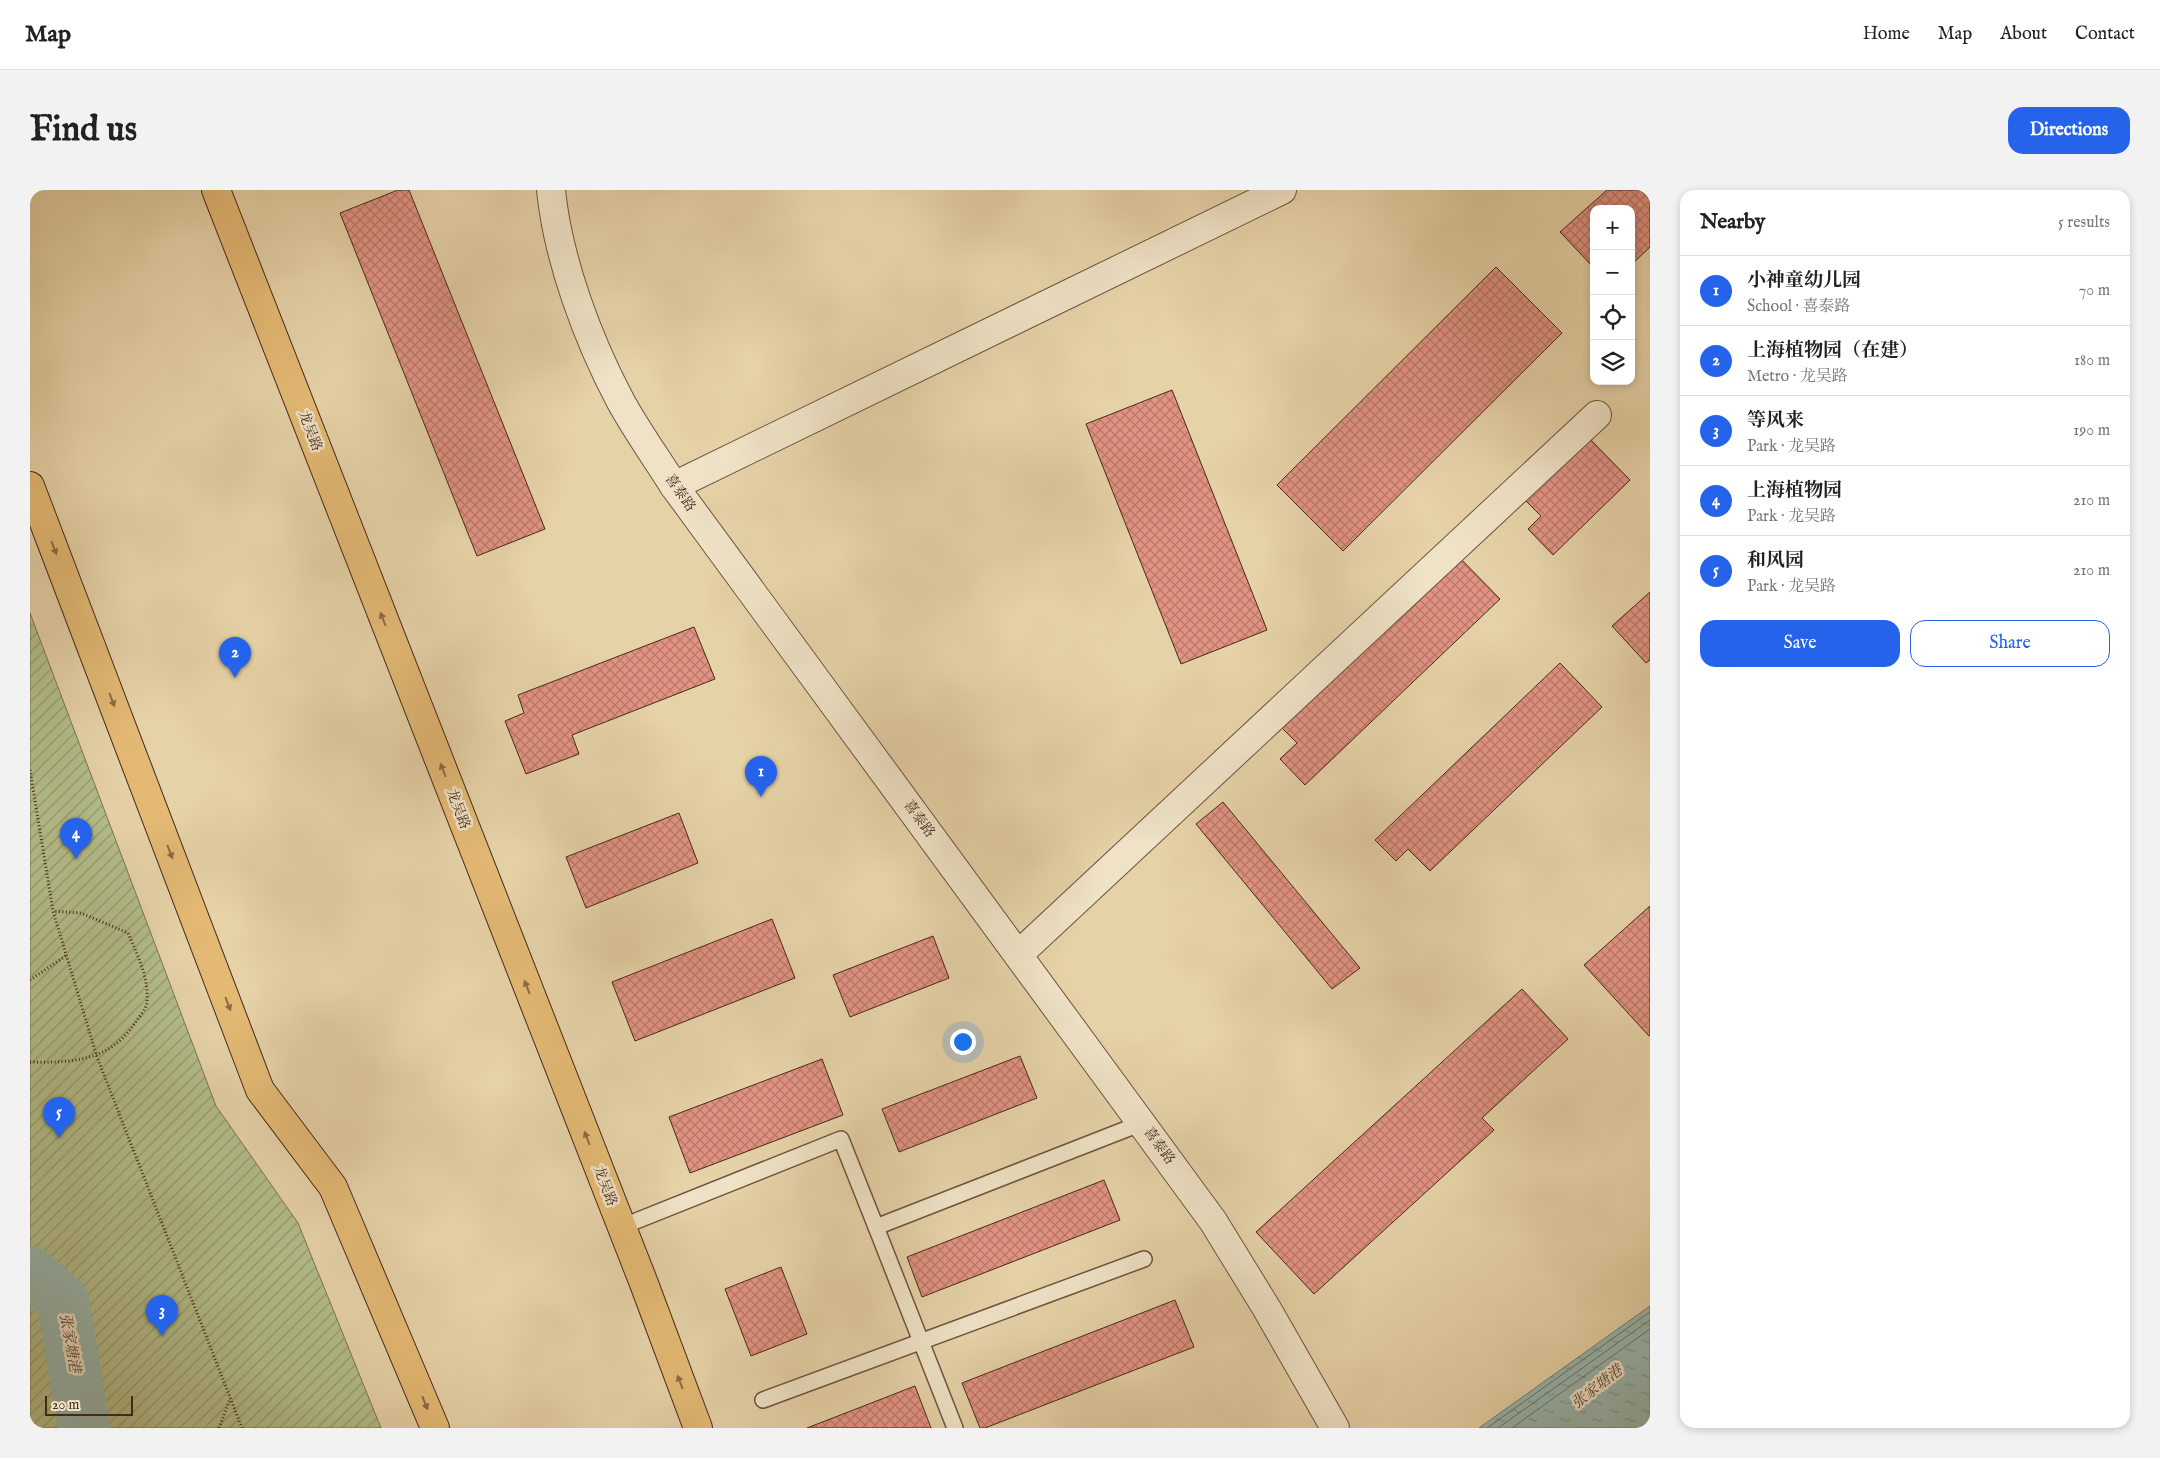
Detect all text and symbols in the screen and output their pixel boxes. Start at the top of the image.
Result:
text: Map [25,19,71,50]
text: Home [1863,23,1910,46]
text: Map [1938,23,1972,46]
text: About [2000,23,2047,46]
text: Contact [2075,23,2135,46]
button: Directions [2008,107,2130,154]
text: Find us [30,108,137,153]
map controls [1590,205,1635,385]
button: + [1590,205,1635,250]
text: Nearby [1700,209,1765,236]
text: 5 results [2058,213,2110,233]
button: − [1590,250,1635,295]
text: 小神童幼儿园 [1747,269,1861,293]
text: 1 [1713,281,1719,301]
text: 70 m [2079,281,2110,301]
button: locate [1590,295,1635,340]
text: School · 喜泰路 [1747,297,1851,317]
text: 上海植物园（在建） [1747,339,1918,363]
button: layers [1590,340,1635,385]
text: 2 [1712,351,1720,371]
text: 180 m [2074,351,2110,371]
text: Metro · 龙吴路 [1747,367,1848,387]
street label: 龙吴路 [294,408,326,454]
text: 等风来 [1747,409,1804,433]
text: 3 [1713,421,1719,441]
text: 190 m [2073,421,2110,441]
text: Park · 龙吴路 [1747,437,1836,457]
street label: 喜泰路 [661,471,699,515]
text: 上海植物园 [1747,479,1842,503]
text: 4 [1712,491,1720,511]
text: 210 m [2073,491,2110,511]
text: Park · 龙吴路 [1747,507,1836,527]
one-way arrow [50,541,58,556]
text: 和风园 [1747,549,1804,573]
text: 5 [1713,561,1719,581]
text: 210 m [2073,561,2110,581]
text: Park · 龙吴路 [1747,577,1836,597]
one-way arrow [379,612,387,626]
button: Save [1700,620,1900,667]
button: Share [1910,620,2110,667]
pin: 2 [219,637,251,678]
one-way arrow [108,693,116,708]
pin: 1 [745,756,777,797]
one-way arrow [438,763,446,777]
street label: 龙吴路 [442,786,474,832]
street label: 喜泰路 [899,797,939,841]
pin: 4 [60,818,92,859]
one-way arrow [166,845,174,859]
one-way arrow [523,980,531,994]
one-way arrow [224,996,232,1011]
your location [950,1029,976,1055]
pin: 5 [43,1097,75,1138]
street label: 喜泰路 [1139,1124,1179,1168]
one-way arrow [582,1131,590,1145]
street label: 龙吴路 [589,1163,621,1209]
pin: 3 [146,1295,178,1336]
water label: 张家塘港 [55,1312,85,1376]
water label: 张家塘港 [1568,1360,1628,1413]
one-way arrow [676,1375,683,1390]
scale bar [45,1393,132,1416]
text: 20 m [52,1396,79,1414]
one-way arrow [421,1396,429,1411]

